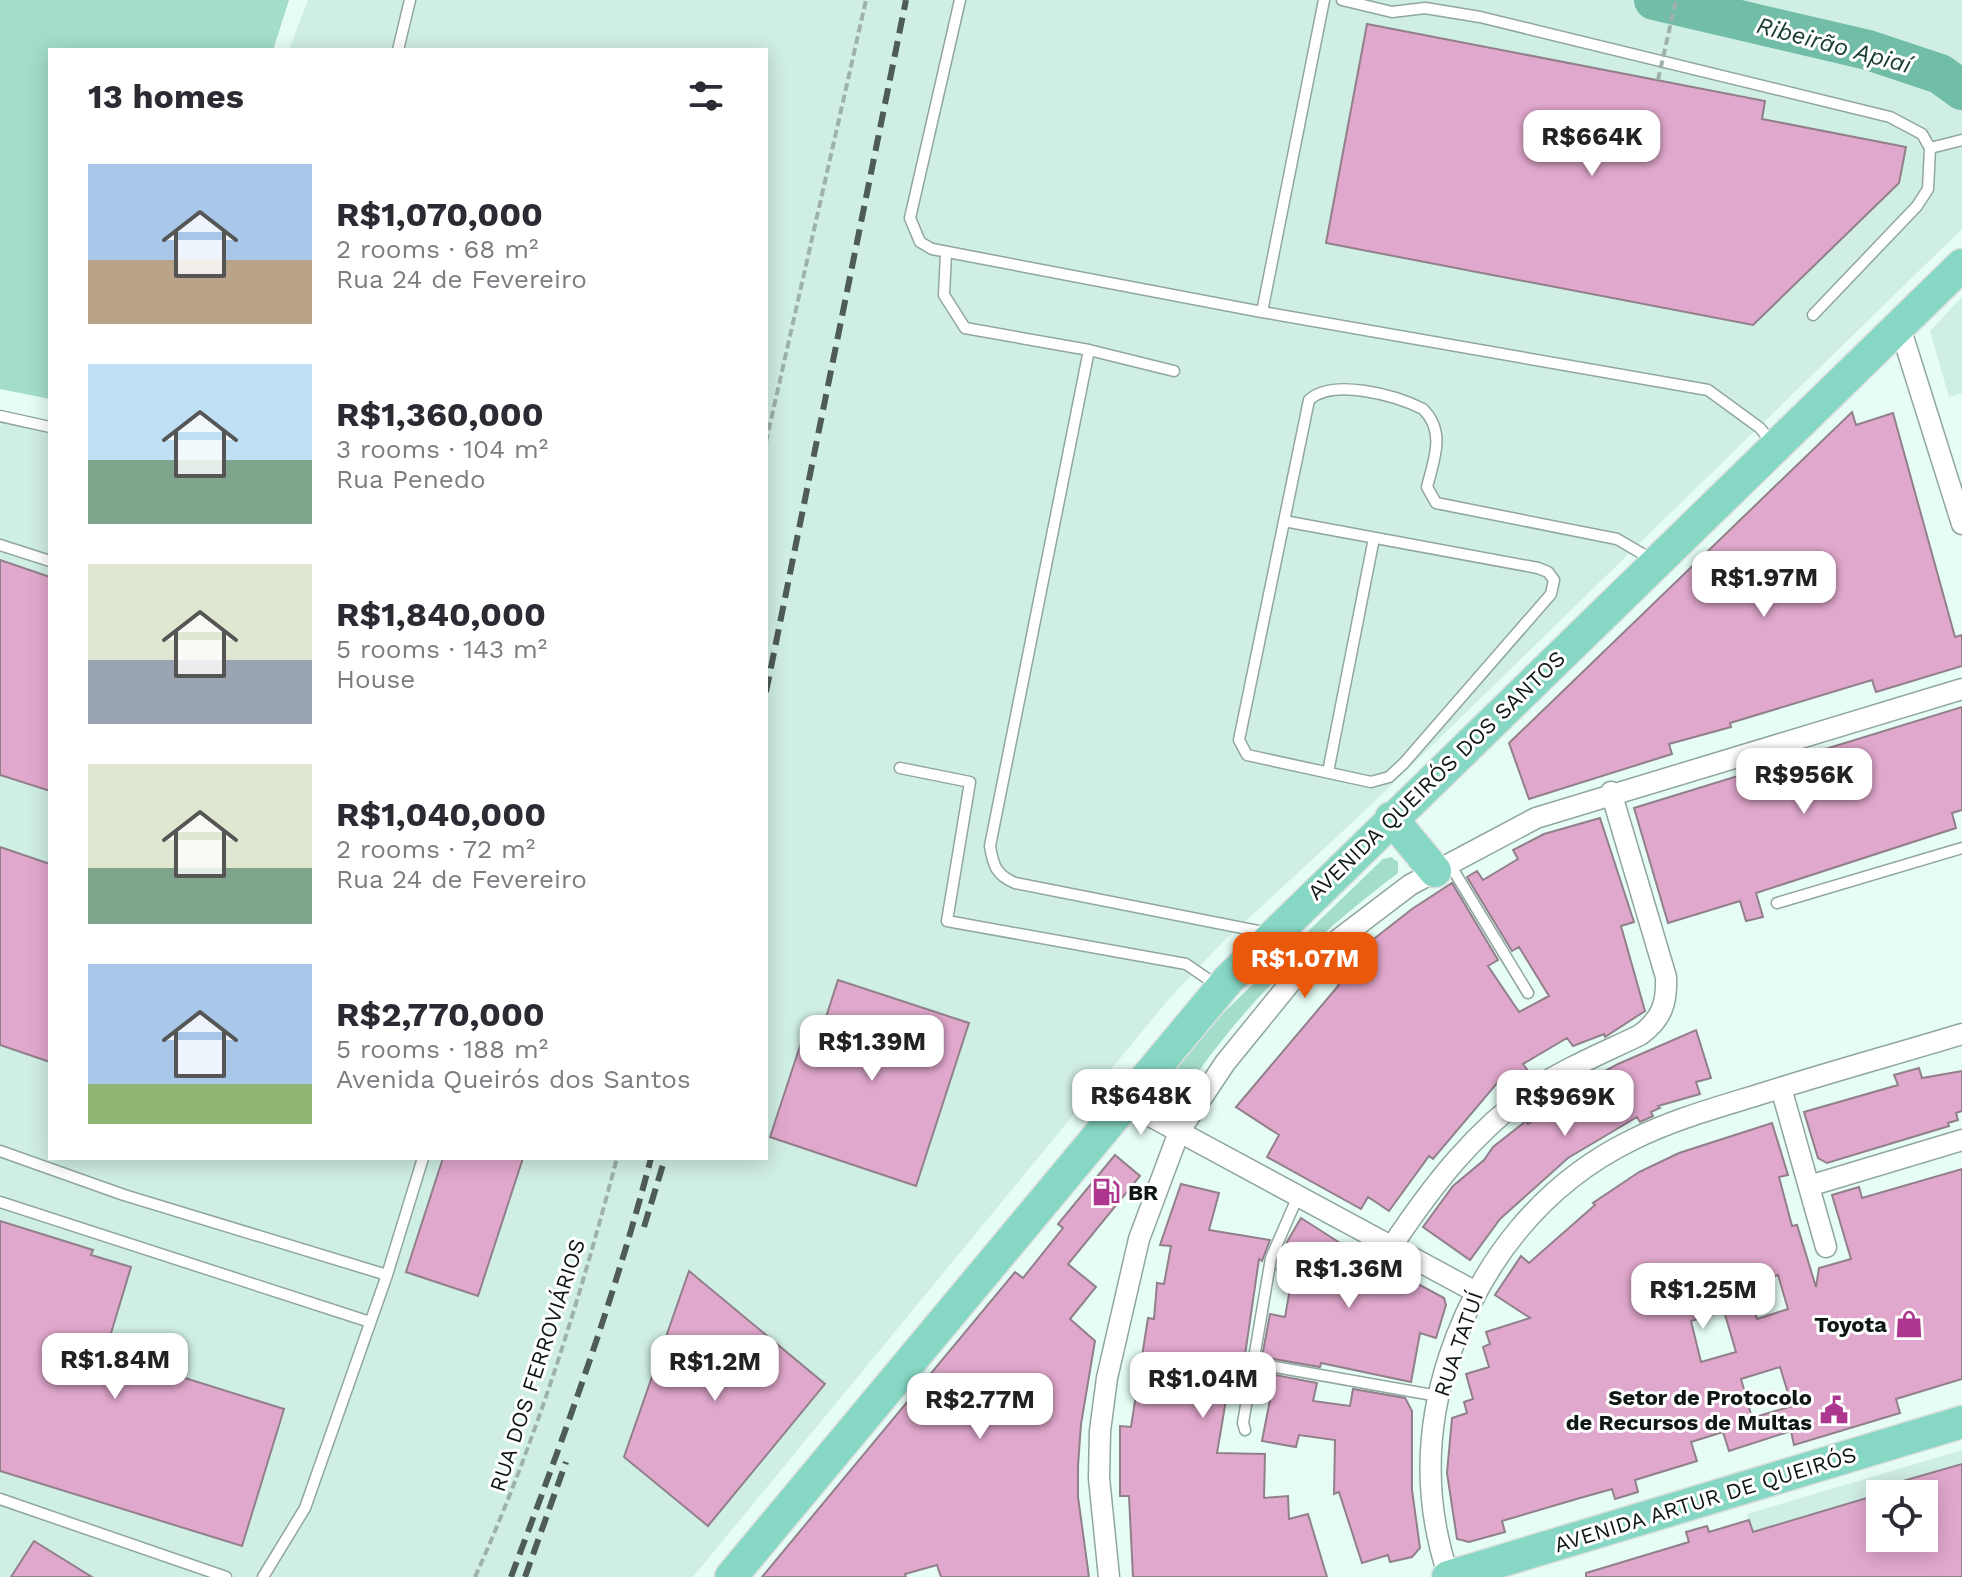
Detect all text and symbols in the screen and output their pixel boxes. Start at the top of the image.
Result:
water label: Ribeirão Apiaí [1754,11,1917,80]
icon: filters [684,74,728,118]
text: 13 homes [88,76,244,116]
pin: R$664K [1527,110,1657,178]
text: R$664K [1541,121,1643,151]
text: R$1,070,000 [336,194,543,234]
icon: home [152,196,248,292]
text: 2 rooms · 68 m² [336,234,538,264]
text: Rua 24 de Fevereiro [336,264,587,294]
text: R$1,360,000 [336,394,544,434]
icon: home [152,396,248,492]
text: 3 rooms · 104 m² [336,434,548,464]
text: Rua Penedo [336,464,486,494]
pin: R$1.97M [1690,551,1838,619]
text: R$1.97M [1710,562,1818,592]
text: R$1,840,000 [336,594,546,634]
icon: home [152,596,248,692]
text: 5 rooms · 143 m² [336,634,547,664]
street label: AVENIDA QUEIRÓS DOS SANTOS [1303,646,1570,905]
text: House [336,664,415,694]
pin: R$956K [1739,748,1869,816]
text: R$956K [1754,759,1854,789]
text: R$1,040,000 [336,794,546,834]
icon: home [152,796,248,892]
text: 2 rooms · 72 m² [336,834,535,864]
text: Rua 24 de Fevereiro [336,864,587,894]
pin: R$1.07M [1231,932,1379,1000]
text: R$1.07M [1251,943,1359,973]
text: R$2,770,000 [336,994,545,1034]
icon: home [152,996,248,1092]
pin: R$1.39M [798,1015,946,1083]
text: R$1.39M [818,1026,926,1056]
text: 5 rooms · 188 m² [336,1034,548,1064]
text: Avenida Queirós dos Santos [336,1064,691,1094]
pin: R$648K [1076,1069,1206,1137]
pin: R$969K [1500,1070,1630,1138]
text: R$648K [1090,1080,1192,1110]
text: R$969K [1515,1081,1615,1111]
fuel station icon: BR [1091,1177,1121,1207]
place label: BR [1128,1180,1158,1205]
street label: RUA DOS FERROVIÁRIOS [485,1236,590,1495]
pin: R$1.36M [1275,1242,1423,1310]
text: R$1.36M [1295,1253,1403,1283]
pin: R$1.25M [1629,1263,1777,1331]
text: R$1.25M [1649,1274,1757,1304]
street label: RUA TATUÍ [1429,1288,1488,1400]
shop icon: Toyota [1894,1309,1924,1339]
place label: Toyota [1814,1312,1887,1337]
pin: R$1.84M [41,1333,189,1401]
pin: R$1.2M [650,1335,780,1403]
text: R$1.84M [60,1344,170,1374]
text: R$1.2M [669,1346,761,1376]
pin: R$1.04M [1129,1352,1277,1420]
text: R$1.04M [1148,1363,1258,1393]
pin: R$2.77M [906,1373,1054,1441]
text: R$2.77M [925,1384,1035,1414]
place label: Setor de Protocolo de Recursos de Multas [1566,1385,1812,1435]
public building icon: Setor de Protocolo de Recursos de Multas [1819,1395,1849,1425]
street label: AVENIDA ARTUR DE QUEIRÓS [1551,1442,1859,1557]
map controls [1866,1480,1938,1552]
button: locate [1866,1480,1938,1552]

